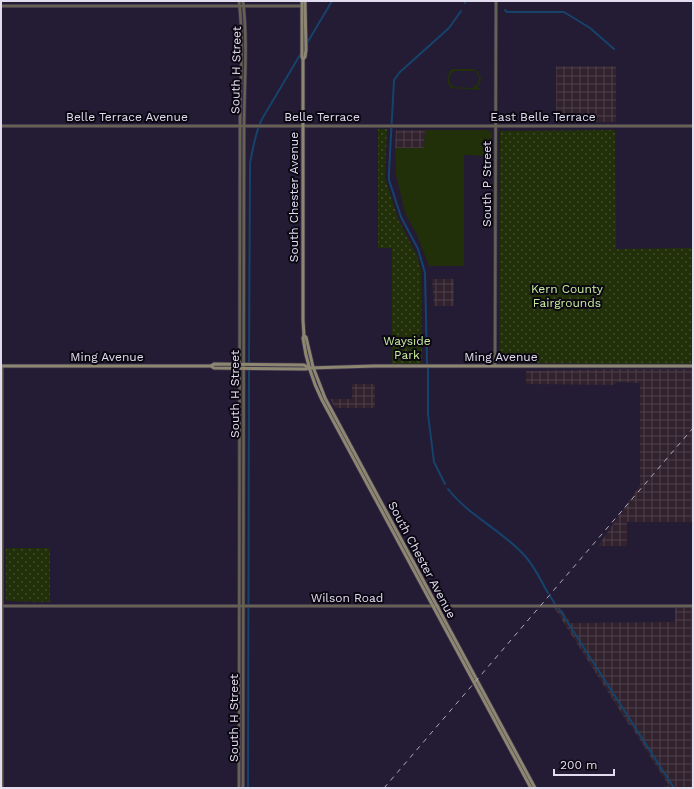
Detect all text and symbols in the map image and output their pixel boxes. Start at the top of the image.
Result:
street label: South H Street [228,26,244,114]
street label: Belle Terrace Avenue [66,110,188,124]
street label: Belle Terrace [284,110,360,124]
street label: East Belle Terrace [490,110,596,124]
street label: South Chester Avenue [287,132,301,262]
street label: South P Street [480,141,494,227]
park label: Kern County Fairgrounds [531,282,604,310]
park label: Wayside Park [383,334,431,362]
street label: Ming Avenue [70,350,144,364]
street label: South H Street [228,350,242,438]
street label: Ming Avenue [464,350,538,364]
street label: South Chester Avenue [385,499,459,621]
street label: Wilson Road [311,591,383,605]
street label: South H Street [227,674,241,762]
scale bar [554,751,614,777]
text: 200 m [560,758,597,772]

